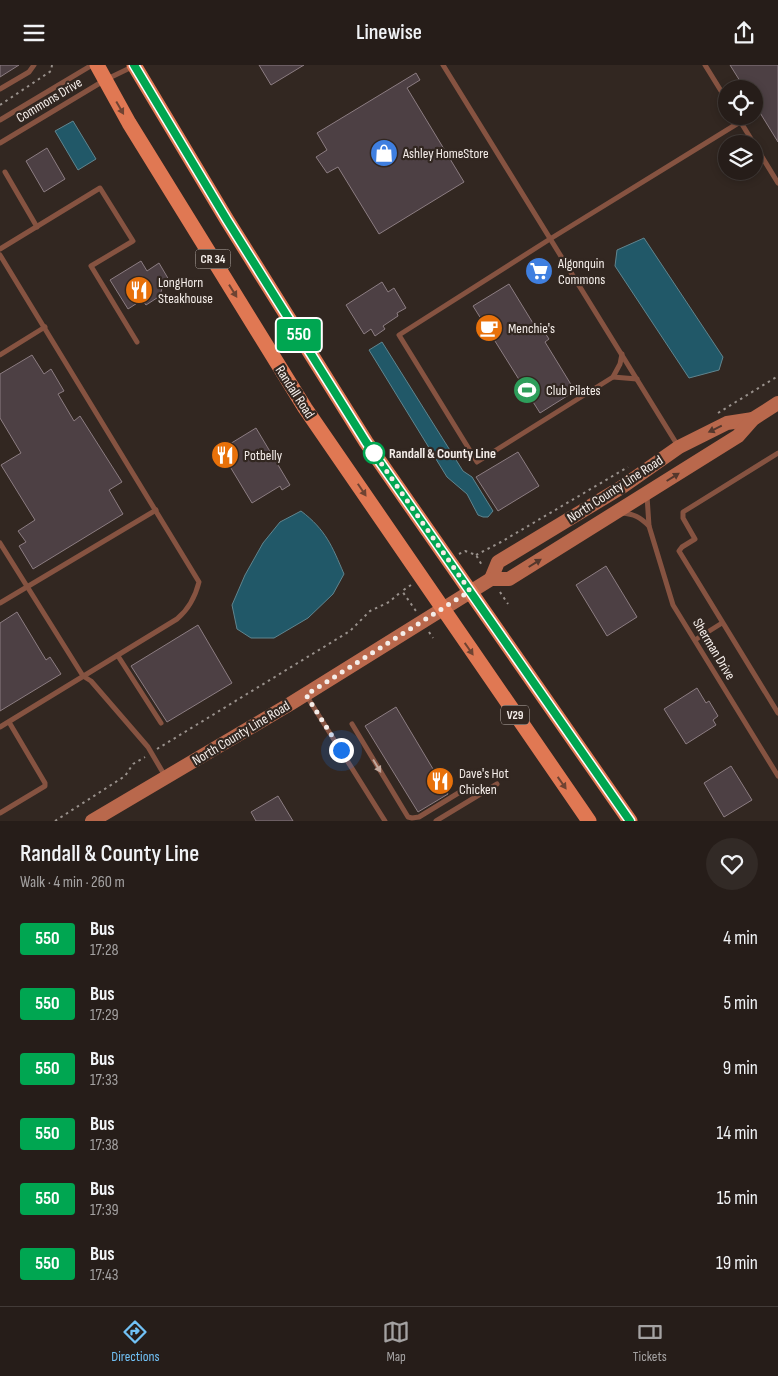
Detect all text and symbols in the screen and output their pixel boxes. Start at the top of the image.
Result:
icon: menu [20,19,48,47]
text: Linewise [356,19,422,46]
icon: share [730,19,758,47]
street label: Commons Drive [13,74,85,126]
map controls [718,80,763,180]
button: locate [718,80,763,125]
one-way arrow [116,101,125,114]
button: layers [718,135,763,180]
shop icon: Ashley HomeStore [369,138,399,168]
place label: Ashley HomeStore [402,145,489,162]
road number: CR 34 [196,249,230,268]
place label: Algonquin Commons [557,255,605,288]
supermarket icon: Algonquin Commons [524,256,554,286]
place label: LongHorn Steakhouse [158,274,213,307]
restaurant icon: LongHorn Steakhouse [124,275,154,305]
one-way arrow [228,284,237,298]
cafe icon: Menchie's [474,313,504,343]
line badge: 550 [270,319,328,351]
place label: Menchie's [508,320,555,337]
text: 550 [287,324,311,345]
street label: Randall Road [272,362,318,422]
sports icon: Club Pilates [512,375,542,405]
place label: Club Pilates [546,382,601,399]
one-way arrow [708,426,722,434]
restaurant icon: Potbelly [210,440,240,470]
marker: Randall & County Line [363,442,385,464]
place label: Randall & County Line [389,445,496,462]
place label: Potbelly [244,447,283,464]
street label: North County Line Road [564,452,666,526]
one-way arrow [666,472,679,482]
one-way arrow [357,483,367,496]
one-way arrow [528,559,541,568]
street label: Sherman Drive [689,615,739,683]
one-way arrow [464,642,474,656]
street label: North County Line Road [189,697,293,769]
road number: V29 [501,705,529,725]
your location [329,738,354,763]
one-way arrow [372,760,381,773]
place label: Dave's Hot Chicken [459,765,509,798]
restaurant icon: Dave's Hot Chicken [425,766,455,796]
one-way arrow [557,776,567,789]
button: heart [706,838,758,890]
text: Randall & County Line [20,839,199,868]
text: Walk · 4 min · 260 m [20,873,125,892]
text: Bus [90,918,115,941]
text: 4 min [723,927,758,950]
text: 550 [35,928,60,949]
text: 17:28 [90,941,118,960]
text: Bus [90,983,115,1006]
text: 5 min [723,992,758,1015]
text: 550 [35,993,60,1014]
text: 17:29 [90,1006,119,1025]
text: Bus [90,1048,115,1071]
text: 9 min [723,1057,758,1080]
text: 550 [35,1058,60,1079]
text: 17:33 [90,1071,118,1090]
text: Bus [90,1113,115,1136]
text: 14 min [717,1122,758,1145]
text: 550 [35,1123,60,1144]
text: 17:38 [90,1136,119,1155]
text: Bus [90,1178,115,1201]
text: 15 min [717,1187,758,1210]
text: 550 [35,1188,60,1209]
text: 17:39 [90,1201,119,1220]
text: Bus [90,1243,115,1266]
text: 19 min [716,1252,758,1275]
text: 550 [35,1253,60,1274]
text: 17:43 [90,1266,118,1285]
tab: Directions [111,1318,159,1365]
tab: Map [382,1318,410,1365]
tab: Tickets [633,1318,667,1365]

